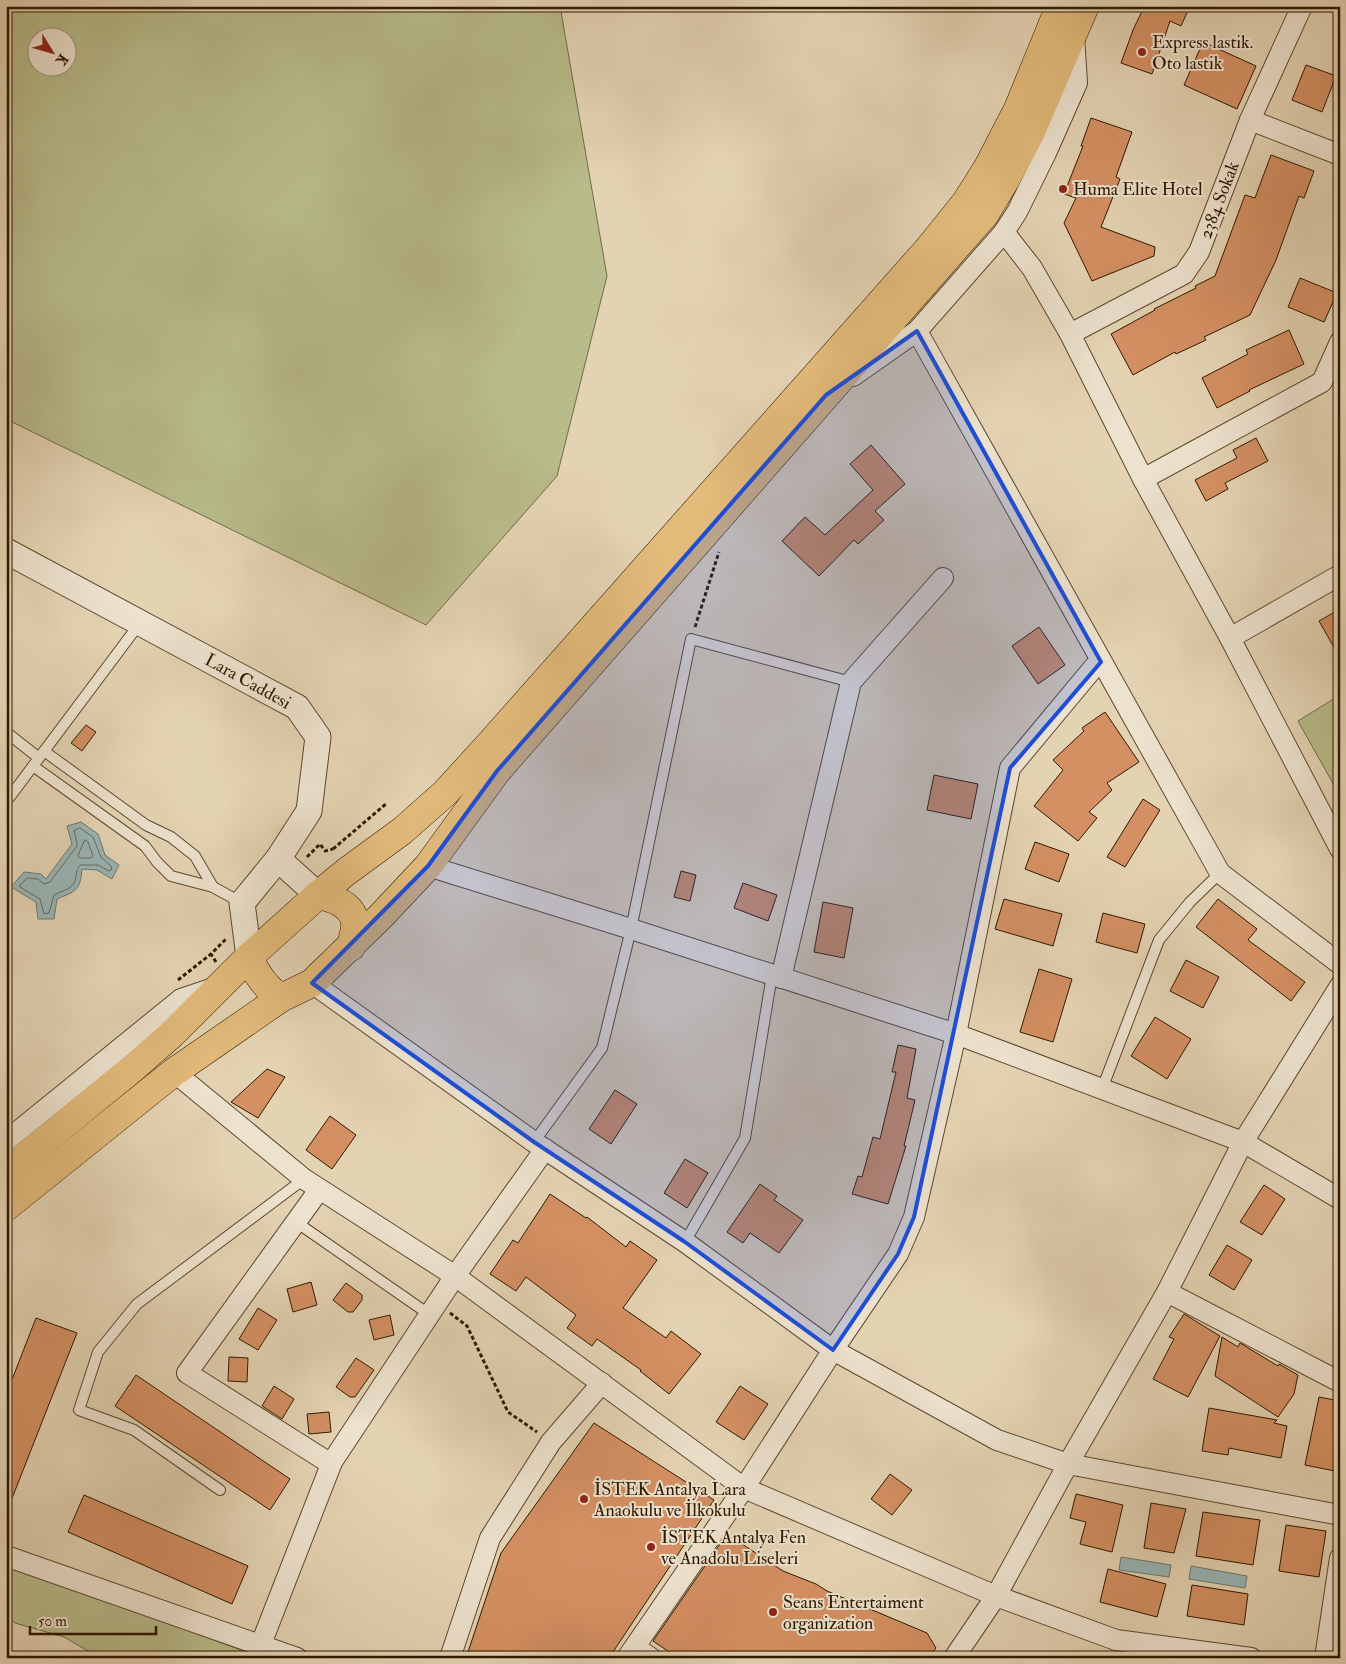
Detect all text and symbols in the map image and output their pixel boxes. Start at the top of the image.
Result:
north arrow [28,28,78,78]
place label: Express lastik. Oto lastik [1152,31,1253,75]
marker: Express lastik. Oto lastik [1136,46,1148,58]
text: K [52,50,72,70]
street label: 2384 Sokak [1194,158,1245,242]
place label: Huma Elite Hotel [1073,178,1203,201]
marker: Huma Elite Hotel [1057,183,1069,195]
street label: Lara Caddesi [201,648,295,715]
place label: İSTEK Antalya Lara Anaokulu ve İlkokulu [593,1478,747,1522]
marker: İSTEK Antalya Lara Anaokulu ve İlkokulu [578,1493,590,1505]
place label: İSTEK Antalya Fen ve Anadolu Liseleri [660,1526,806,1570]
marker: İSTEK Antalya Fen ve Anadolu Liseleri [645,1541,657,1553]
place label: Seans Entertaiment organization [783,1591,924,1635]
scale bar [30,1604,156,1636]
marker: Seans Entertaiment organization [767,1606,779,1618]
text: 50 m [38,1612,67,1631]

